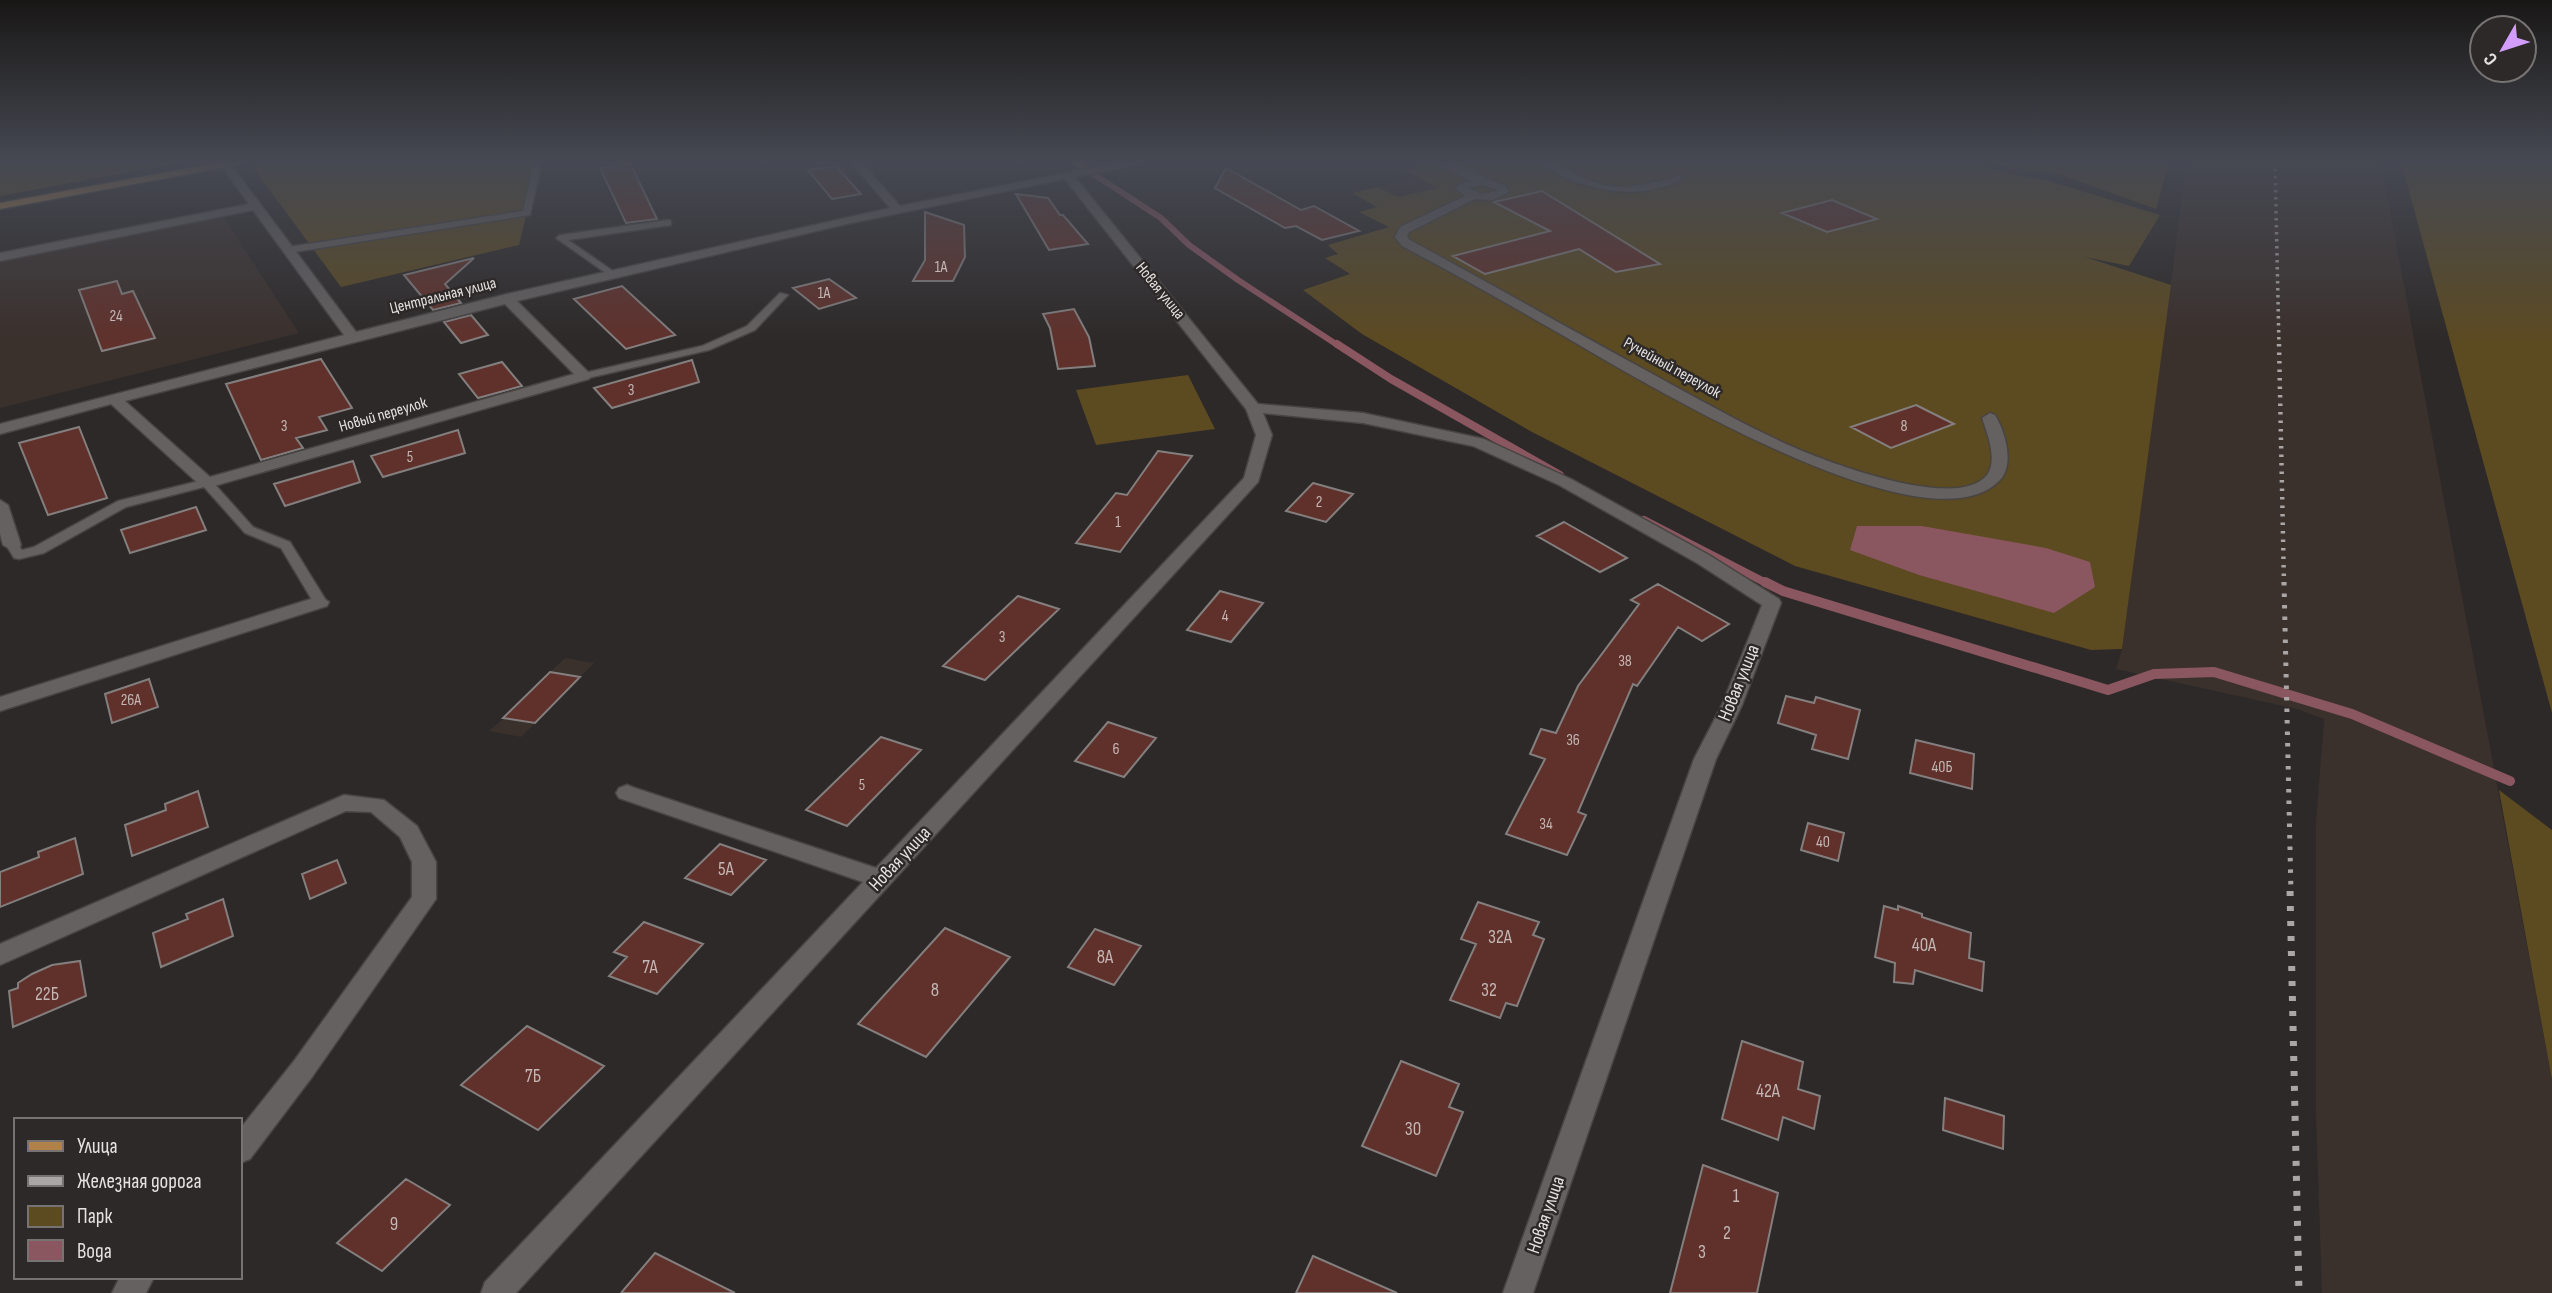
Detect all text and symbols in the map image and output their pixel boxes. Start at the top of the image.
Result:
north arrow [2468,14,2538,84]
text: С [2479,48,2503,70]
house number: 1А [935,258,947,277]
street label: Новая улица [1131,259,1189,323]
street label: Центральная улица [388,274,498,318]
house number: 1А [818,284,830,303]
house number: 24 [109,307,123,326]
street label: Ручейный переулок [1620,333,1725,403]
house number: 3 [628,381,634,400]
street label: Новый переулок [337,393,430,437]
house number: 3 [281,417,287,436]
house number: 8 [1900,417,1908,436]
house number: 5 [407,448,413,467]
house number: 2 [1316,493,1322,512]
house number: 1 [1115,513,1121,532]
house number: 4 [1222,607,1229,626]
house number: 3 [999,628,1005,647]
street label: Новая улица [1713,641,1765,725]
house number: 38 [1618,652,1632,671]
house number: 26A [121,691,141,710]
house number: 36 [1566,731,1580,750]
house number: 6 [1112,740,1120,759]
house number: 40Б [1932,758,1952,777]
house number: 5 [859,776,865,795]
house number: 34 [1539,815,1553,834]
street label: Новая улица [864,822,936,896]
house number: 40 [1816,833,1830,852]
house number: 5А [718,858,735,881]
house number: 32А [1488,926,1513,949]
house number: 40А [1912,934,1937,957]
house number: 8А [1097,946,1114,969]
house number: 7А [642,956,659,979]
house number: 8 [931,979,939,1002]
house number: 32 [1481,979,1497,1002]
house number: 22Б [35,983,59,1006]
house number: 7Б [525,1065,541,1088]
house number: 42А [1756,1080,1781,1103]
legend [14,1118,242,1279]
house number: 30 [1405,1118,1421,1141]
text: Улица [77,1134,118,1159]
text: Железная дорога [77,1169,202,1194]
street label: Новая улица [1522,1173,1570,1257]
house number: 1 [1733,1185,1740,1208]
text: Парк [77,1204,112,1229]
house number: 9 [390,1213,398,1236]
house number: 2 [1723,1222,1731,1245]
text: Вода [77,1239,112,1264]
house number: 3 [1698,1241,1706,1264]

